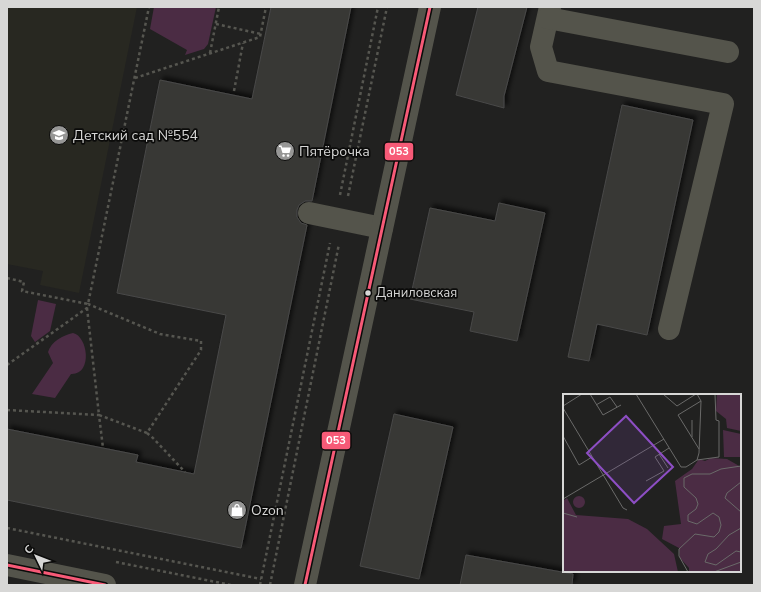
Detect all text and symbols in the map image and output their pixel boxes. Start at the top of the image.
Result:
school or university icon: Детский сад №554 [48,124,70,146]
place label: Детский сад №554 [73,126,198,145]
supermarket icon: Пятёрочка [274,140,296,162]
place label: Пятёрочка [299,142,370,161]
line badge: 053 [384,142,414,161]
text: 053 [389,144,409,159]
place label: Даниловская [376,284,457,302]
marker: Даниловская [363,288,373,298]
inset map [563,394,741,572]
line badge: 053 [321,431,351,450]
text: 053 [326,433,346,448]
shop icon: Ozon [226,499,248,521]
place label: Ozon [251,501,284,520]
north arrow [16,536,56,576]
text: С [21,541,37,557]

